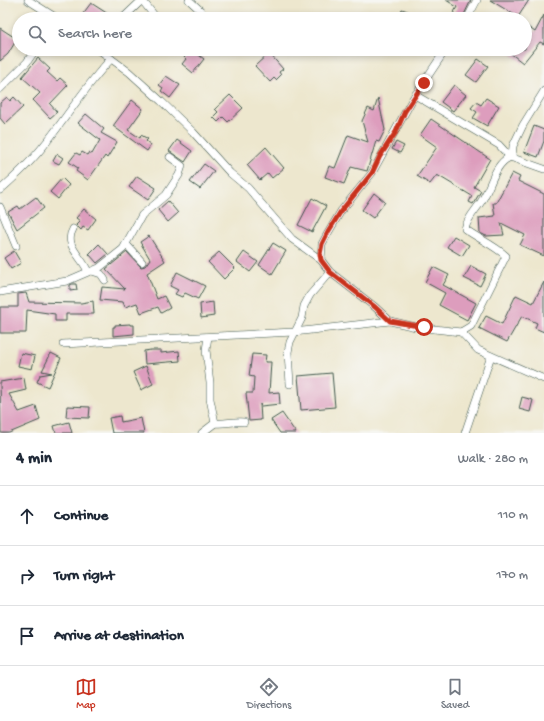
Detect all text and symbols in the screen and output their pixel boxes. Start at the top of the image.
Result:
search box [12,12,532,56]
icon: search [26,23,48,45]
text: Search here [58,25,132,43]
route end [415,74,433,92]
route start [415,318,433,336]
text: 4 min [16,449,52,469]
text: Walk · 280 m [458,452,528,467]
icon: ahead [16,505,38,527]
text: Continue [54,507,108,525]
text: 110 m [498,508,528,523]
icon: right [16,565,38,587]
text: Turn right [54,567,114,585]
text: 170 m [496,568,528,583]
icon: arrive [16,625,38,647]
text: Arrive at destination [54,627,184,645]
tab: Map [75,676,97,712]
tab: Directions [247,676,291,712]
tab: Saved [441,676,469,712]

